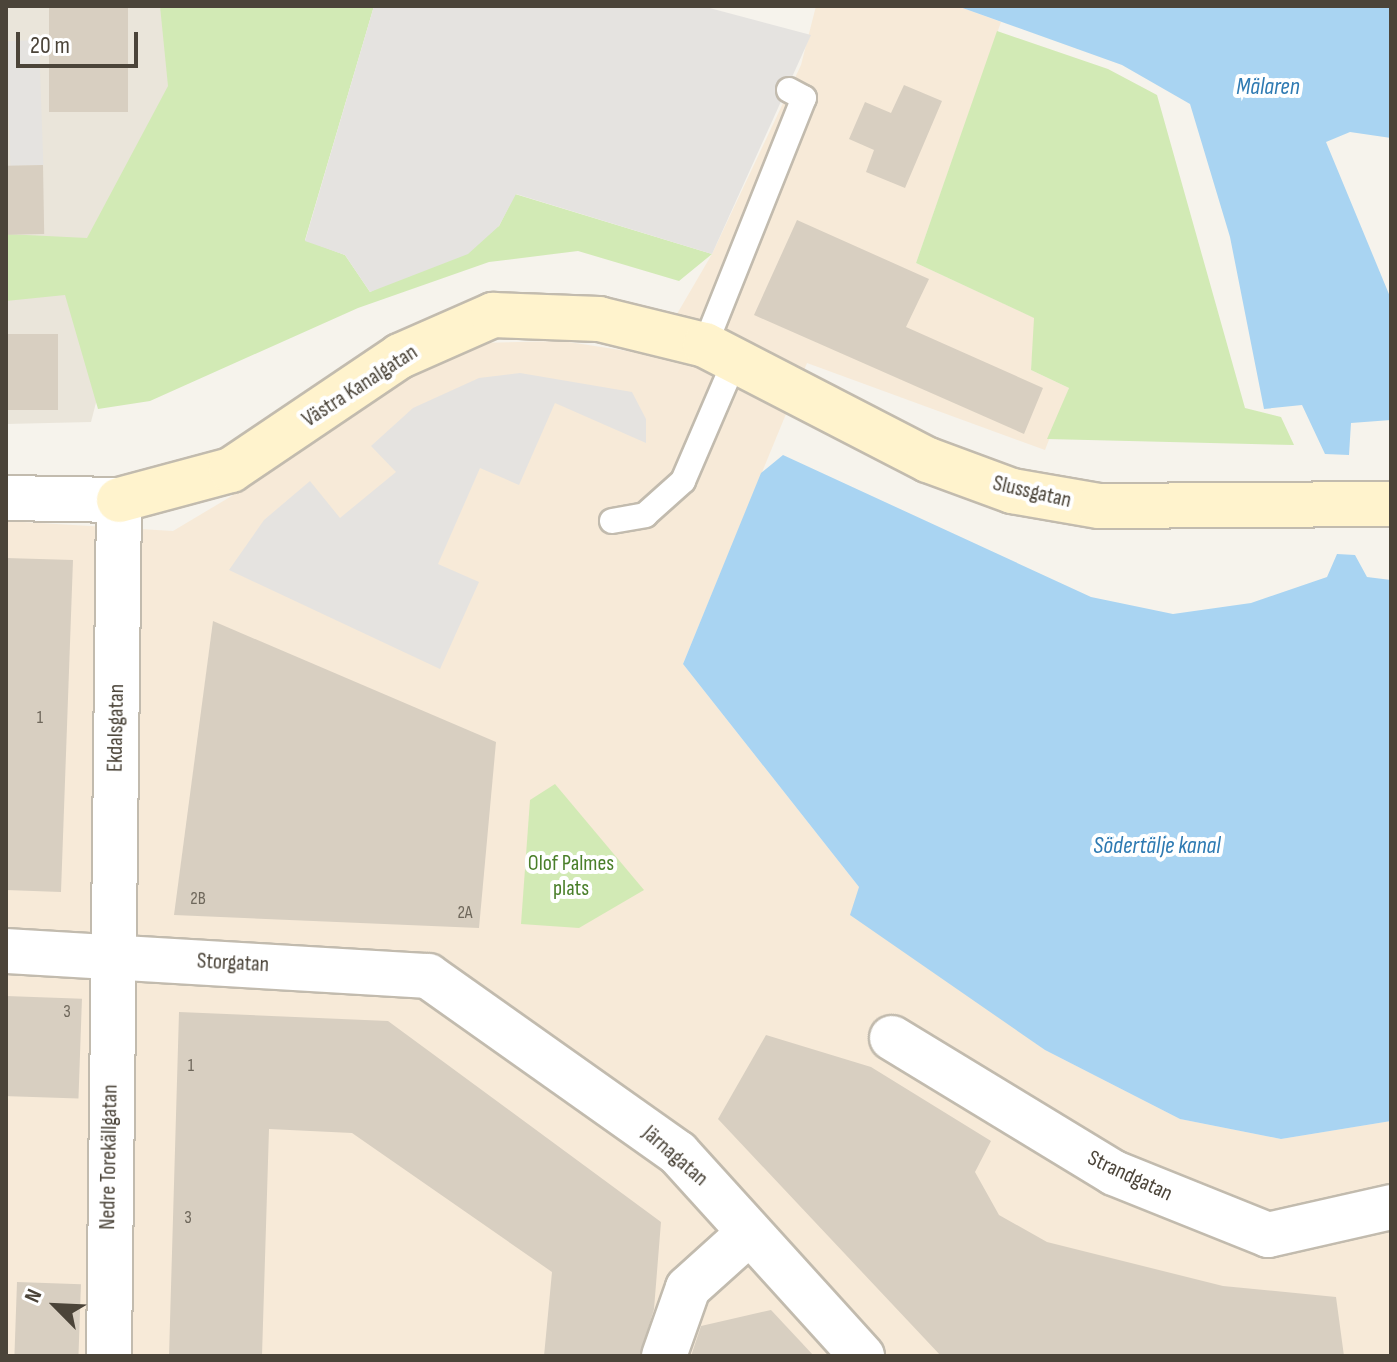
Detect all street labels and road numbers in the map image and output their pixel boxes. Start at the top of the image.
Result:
street label: Västra Kanalgatan [297,339,423,433]
street label: Slussgatan [990,470,1074,514]
street label: Ekdalsgatan [102,684,130,772]
street label: Storgatan [196,948,270,978]
street label: Nedre Torekällgatan [95,1084,123,1230]
street label: Järnagatan [637,1120,713,1192]
street label: Strandgatan [1083,1145,1177,1207]

